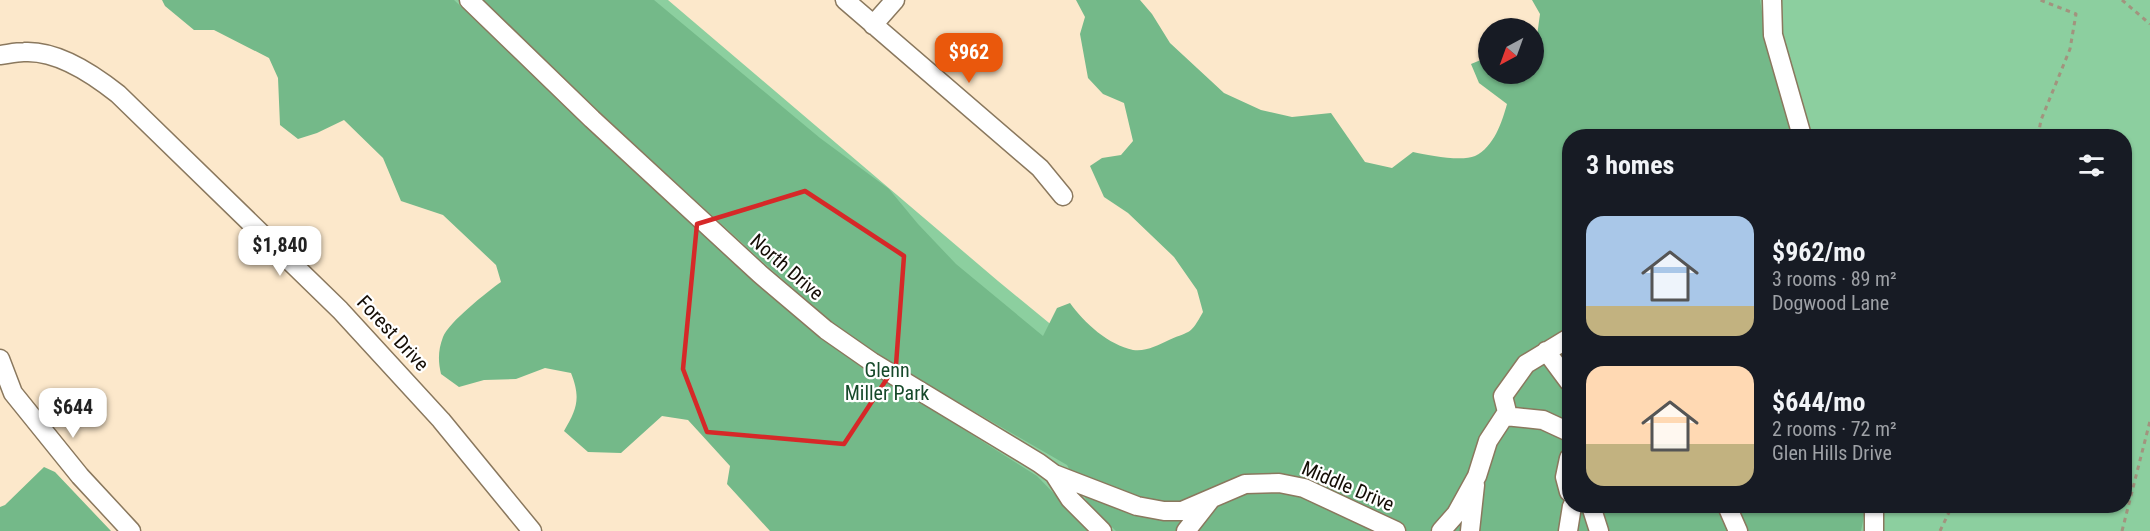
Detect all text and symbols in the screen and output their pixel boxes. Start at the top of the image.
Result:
north arrow [1478,18,1544,84]
map controls [1478,18,1544,84]
pin: $962 [933,33,1005,84]
text: $962 [949,40,989,64]
icon: filters [2075,149,2108,182]
text: 3 homes [1586,150,1674,180]
pin: $1,840 [231,226,329,277]
street label: North Drive [746,229,828,305]
text: $1,840 [252,233,308,257]
text: $962/mo [1772,237,1865,267]
icon: home [1634,240,1706,312]
text: 3 rooms · 89 m² [1772,267,1897,291]
street label: Forest Drive [352,290,434,376]
text: Dogwood Lane [1772,291,1889,315]
park label: Glenn Miller Park [845,358,929,405]
text: $644/mo [1772,387,1865,417]
pin: $644 [37,388,109,439]
icon: home [1634,390,1706,462]
text: $644 [53,395,93,419]
text: 2 rooms · 72 m² [1772,417,1897,441]
text: Glen Hills Drive [1772,441,1892,465]
street label: Middle Drive [1298,456,1398,516]

